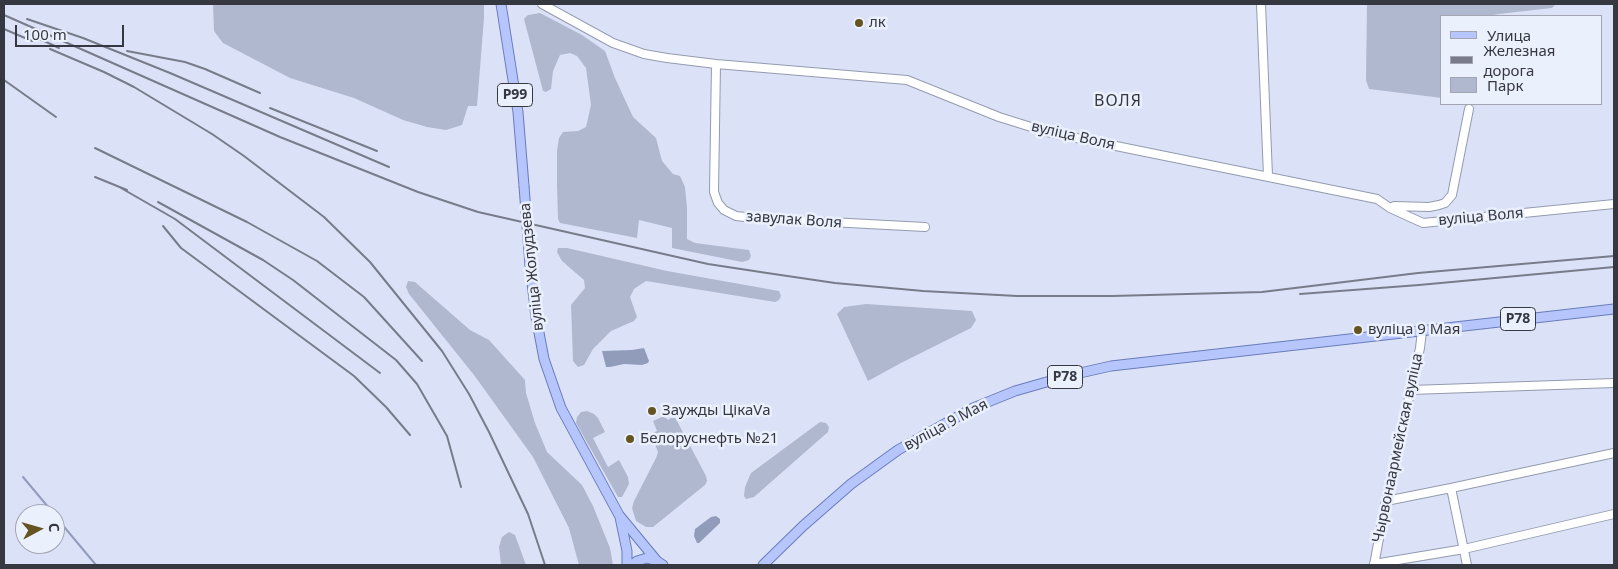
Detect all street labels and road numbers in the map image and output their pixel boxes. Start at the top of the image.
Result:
road number: Р99 [498,84,532,106]
street label: вуліца Воля [1029,118,1117,154]
street label: вуліца Жолудзева [516,202,548,332]
street label: вуліца Воля [1438,204,1524,230]
street label: завулак Воля [745,208,843,232]
road number: Р78 [1500,308,1536,330]
street label: Чырвонаармейская вуліца [1369,352,1427,544]
road number: Р78 [1048,366,1082,388]
street label: вуліца 9 Мая [901,395,991,455]

